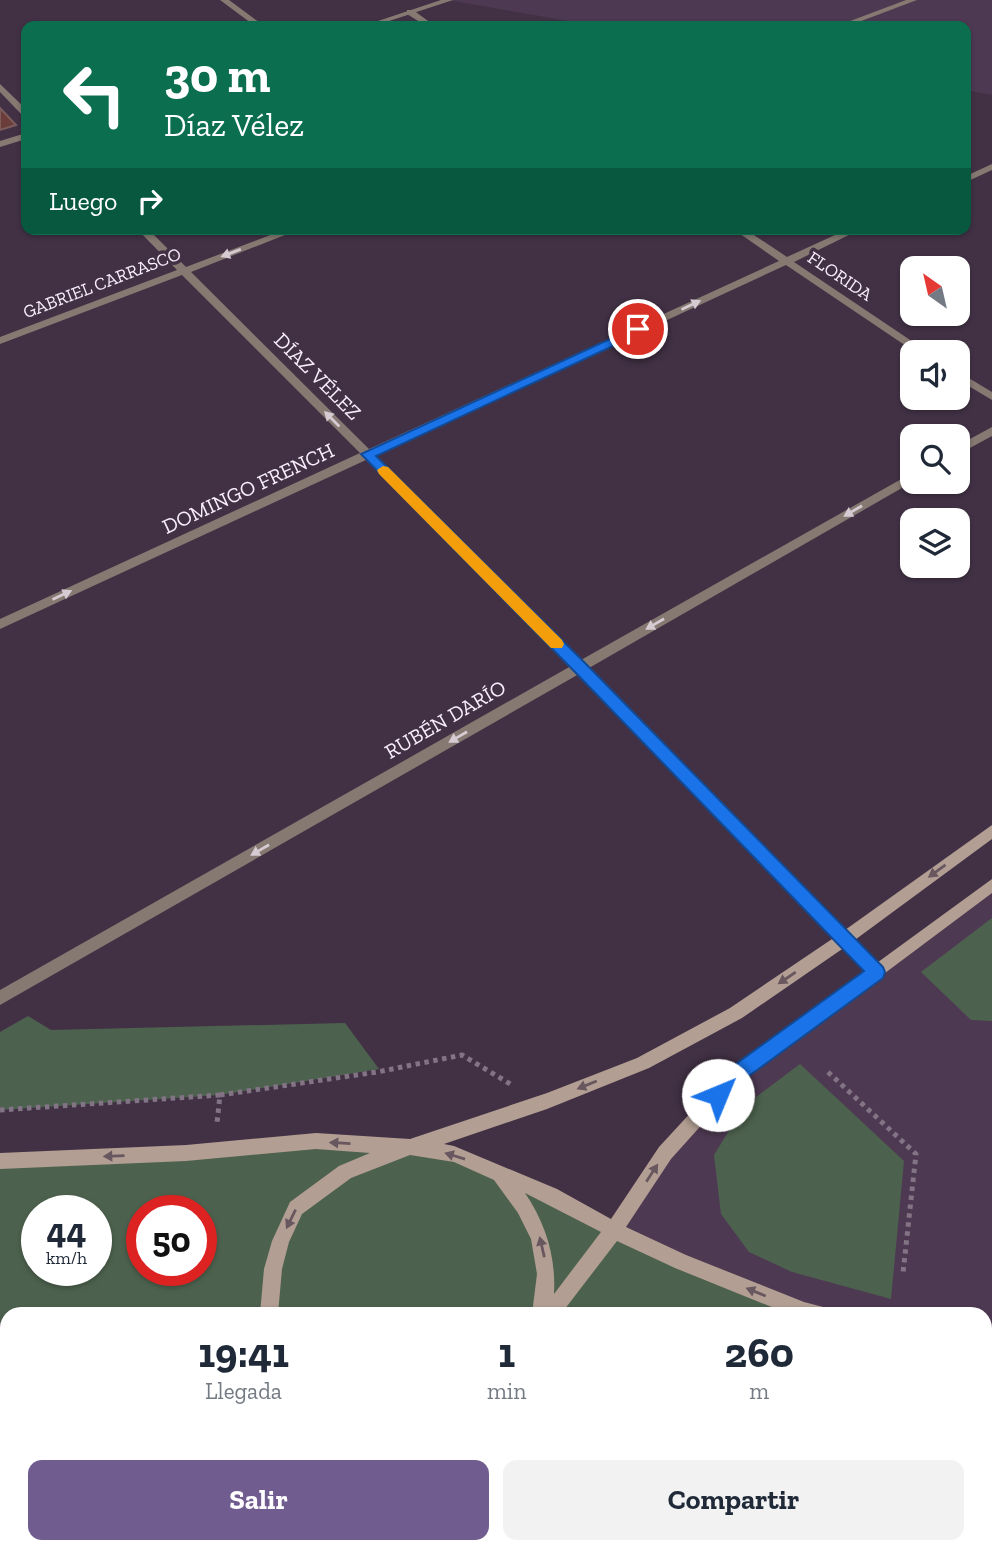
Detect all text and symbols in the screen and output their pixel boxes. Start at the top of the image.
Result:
text: 30 m [164,46,270,105]
icon: left [49,49,140,140]
text: Díaz Vélez [164,106,304,144]
icon: right [131,182,169,220]
text: Luego [49,185,117,217]
street label: GABRIEL CARRASCO [20,243,184,323]
street label: FLORIDA [803,246,877,306]
one-way arrow [221,248,242,259]
north arrow [900,256,970,326]
map controls [900,256,970,578]
pin [608,299,668,359]
one-way arrow [681,299,701,311]
icon: arrive [619,310,657,348]
street label: DÍAZ VÉLEZ [269,327,367,425]
button: sound [900,340,970,410]
one-way arrow [324,412,341,428]
button: search [900,424,970,494]
street label: DOMINGO FRENCH [158,437,338,539]
one-way arrow [843,505,862,517]
button: layers [900,508,970,578]
one-way arrow [52,589,72,601]
one-way arrow [645,618,665,630]
street label: RUBÉN DARÍO [380,674,510,764]
one-way arrow [448,731,467,743]
one-way arrow [250,844,270,856]
one-way arrow [928,864,946,878]
one-way arrow [778,971,796,985]
position arrow [681,1058,755,1132]
one-way arrow [576,1079,597,1090]
one-way arrow [329,1137,351,1148]
one-way arrow [102,1150,124,1161]
one-way arrow [445,1151,466,1161]
one-way arrow [645,1164,658,1183]
speed limit sign: 50 [126,1195,217,1286]
one-way arrow [285,1209,297,1229]
text: 44 [47,1210,86,1252]
one-way arrow [536,1236,547,1258]
text: km/h [46,1247,87,1269]
one-way arrow [746,1287,767,1298]
text: 19:41 [198,1327,289,1378]
text: 1 [498,1327,515,1378]
text: 260 [725,1327,794,1378]
text: Llegada [205,1377,282,1405]
text: min [487,1377,526,1405]
text: m [749,1377,769,1405]
button: Salir [28,1460,489,1540]
button: Compartir [503,1460,964,1540]

